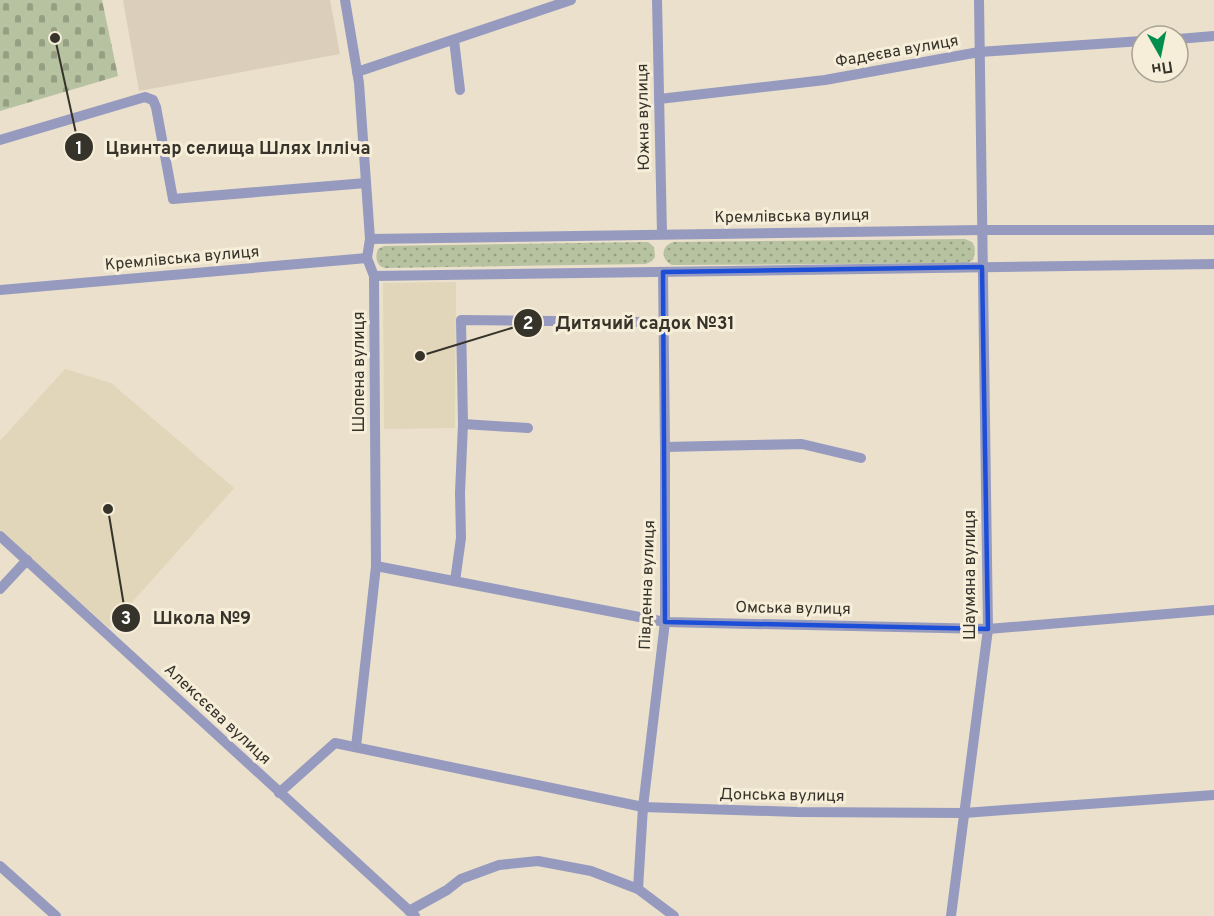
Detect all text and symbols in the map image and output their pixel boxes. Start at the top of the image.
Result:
north arrow [1130,24,1190,84]
street label: Фадеєва вулиця [834,31,960,73]
text: Пн [1150,55,1174,78]
street label: Южна вулиця [633,63,655,171]
callout: Цвинтар селища Шлях Ілліча [64,129,383,165]
text: 1 [75,138,83,161]
text: Цвинтар селища Шлях Ілліча [105,138,371,161]
street label: Кремлівська вулиця [714,206,870,228]
street label: Кремлівська вулиця [104,242,260,276]
callout: Дитячий садок №31 [513,305,746,341]
street label: Шопена вулиця [350,312,370,432]
text: 2 [522,313,534,336]
text: Дитячий садок №31 [555,313,735,336]
street label: Шаумяна вулиця [961,510,981,640]
street label: Південна вулиця [636,520,660,650]
street label: Омська вулиця [735,598,851,620]
callout: Школа №9 [111,600,264,636]
text: 3 [121,608,131,631]
text: Школа №9 [153,608,251,631]
street label: Алексєєва вулиця [159,660,275,770]
street label: Донська вулиця [719,785,845,807]

